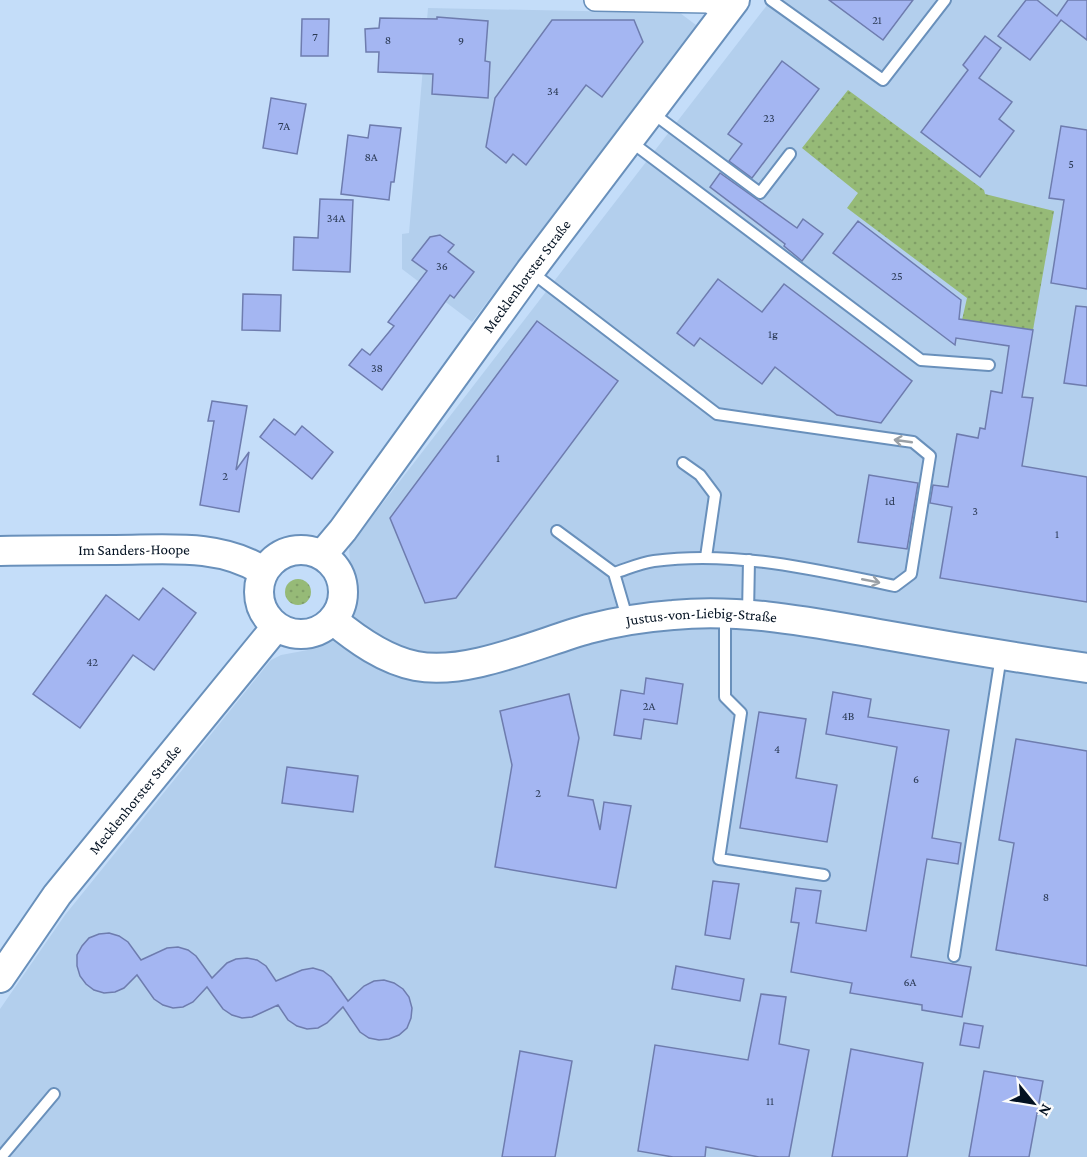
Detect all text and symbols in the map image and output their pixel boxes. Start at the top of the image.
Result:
house number: 21 [872,13,882,27]
house number: 7 [312,30,318,44]
house number: 8 [385,33,391,47]
house number: 9 [458,34,464,48]
house number: 34 [547,84,559,98]
house number: 23 [763,111,775,125]
house number: 7A [278,119,290,133]
house number: 8A [364,150,378,164]
house number: 5 [1068,157,1074,171]
house number: 34A [327,211,345,225]
street label: Mecklenhorster Straße [480,216,574,336]
house number: 36 [436,259,448,273]
house number: 25 [891,269,903,283]
house number: 1g [768,327,778,341]
house number: 38 [371,361,383,375]
one-way arrow [894,435,914,446]
house number: 1 [496,451,500,465]
house number: 2 [222,469,228,483]
house number: 1d [885,494,896,508]
house number: 3 [972,504,978,518]
house number: 1 [1055,527,1059,541]
street label: Im Sanders-Hoope [78,541,191,559]
one-way arrow [861,576,881,587]
street label: Justus-von-Liebig-Straße [623,605,778,630]
house number: 42 [86,655,98,669]
house number: 2A [643,699,655,713]
house number: 4B [842,709,855,723]
street label: Mecklenhorster Straße [86,741,185,857]
house number: 4 [774,742,780,756]
house number: 6 [913,772,919,786]
house number: 2 [535,786,541,800]
house number: 8 [1043,890,1049,904]
house number: 6A [904,975,917,989]
north arrow [1003,1073,1063,1133]
house number: 11 [766,1094,774,1108]
text: N [1035,1101,1056,1119]

